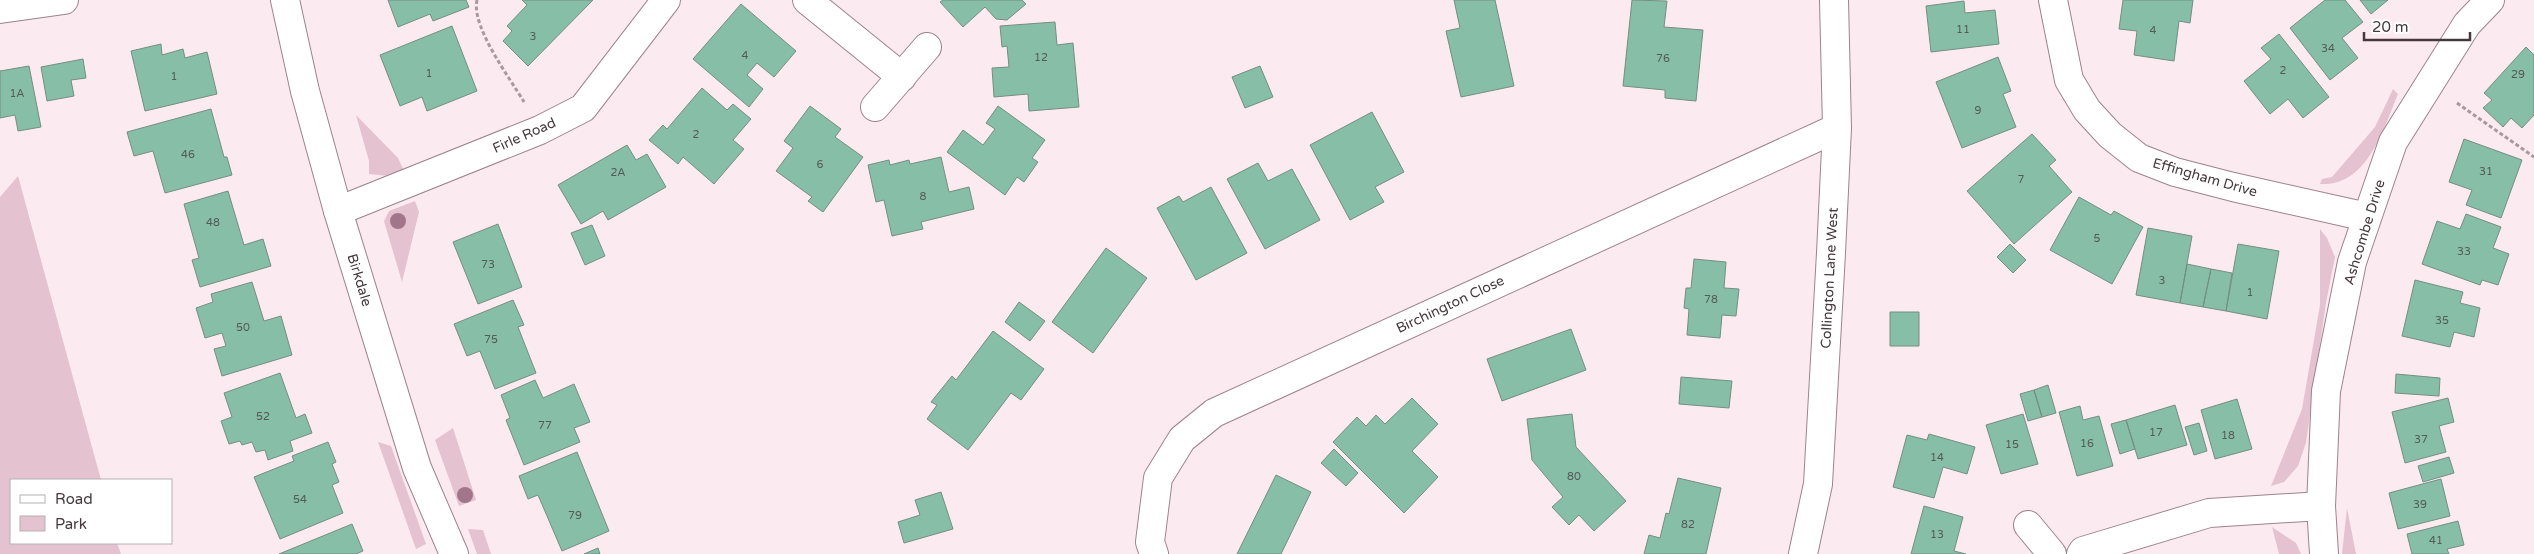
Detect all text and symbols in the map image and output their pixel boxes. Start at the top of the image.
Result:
scale bar [2364,10,2470,42]
text: 20 m [2372,18,2409,36]
house number: 11 [1956,23,1970,36]
house number: 4 [2150,24,2157,37]
house number: 3 [530,30,537,43]
house number: 34 [2321,42,2335,55]
house number: 4 [742,49,749,62]
house number: 12 [1034,51,1048,64]
house number: 76 [1656,52,1670,65]
house number: 2 [2280,64,2287,77]
house number: 1 [426,67,432,80]
house number: 29 [2511,68,2525,81]
house number: 1 [171,70,177,83]
house number: 1A [9,87,25,100]
house number: 9 [1975,104,1982,117]
street label: Firle Road [490,114,558,157]
house number: 2 [693,128,700,141]
house number: 46 [181,148,195,161]
street label: Effingham Drive [2151,154,2259,201]
house number: 6 [817,158,824,171]
house number: 31 [2479,165,2493,178]
house number: 2A [610,166,626,179]
house number: 7 [2018,173,2025,186]
street label: Ashcombe Drive [2340,177,2389,287]
house number: 8 [920,190,927,203]
street label: Collington Lane West [1817,206,1842,349]
house number: 48 [206,216,220,229]
house number: 5 [2094,232,2101,245]
house number: 33 [2457,245,2471,258]
street label: Birkdale [343,252,376,309]
house number: 73 [481,258,495,271]
street label: Birchington Close [1393,272,1507,337]
house number: 3 [2159,274,2166,287]
house number: 1 [2247,286,2253,299]
house number: 78 [1704,293,1718,306]
house number: 35 [2435,314,2449,327]
house number: 50 [236,321,250,334]
house number: 75 [484,333,498,346]
house number: 52 [256,410,270,423]
house number: 77 [538,419,552,432]
house number: 17 [2149,426,2163,439]
house number: 18 [2221,429,2235,442]
house number: 37 [2414,433,2428,446]
house number: 16 [2080,437,2094,450]
house number: 15 [2005,438,2019,451]
house number: 14 [1930,451,1944,464]
house number: 80 [1567,470,1581,483]
legend [10,479,172,544]
text: Road [55,490,93,508]
house number: 54 [293,493,307,506]
house number: 39 [2413,498,2427,511]
house number: 79 [568,509,582,522]
text: Park [55,515,87,533]
house number: 82 [1681,518,1695,531]
house number: 13 [1930,528,1944,541]
house number: 41 [2429,534,2443,547]

